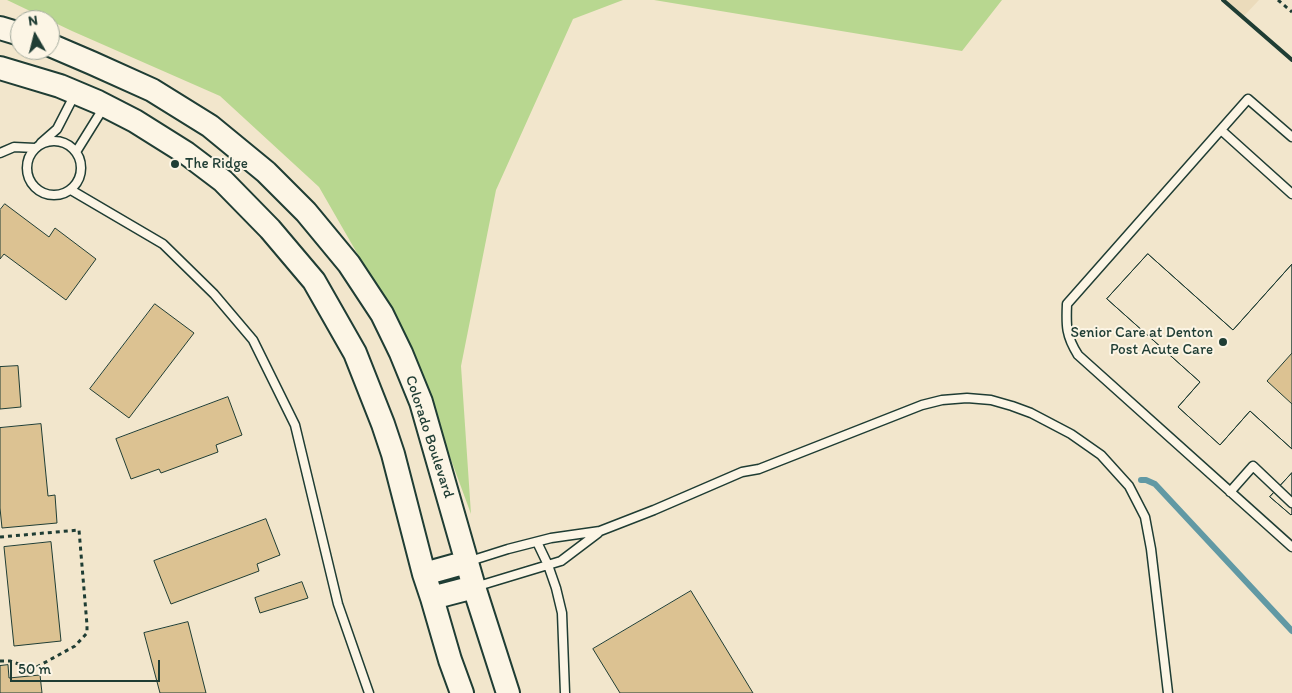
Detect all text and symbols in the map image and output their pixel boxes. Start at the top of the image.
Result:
north arrow [10,10,60,60]
text: N [27,12,39,30]
place label: The Ridge [185,155,248,173]
marker: The Ridge [169,158,181,170]
place label: Senior Care at Denton Post Acute Care [1070,324,1213,359]
marker: Senior Care at Denton Post Acute Care [1217,336,1229,348]
street label: Colorado Boulevard [401,373,457,501]
scale bar [12,650,162,682]
text: 50 m [18,660,51,678]

